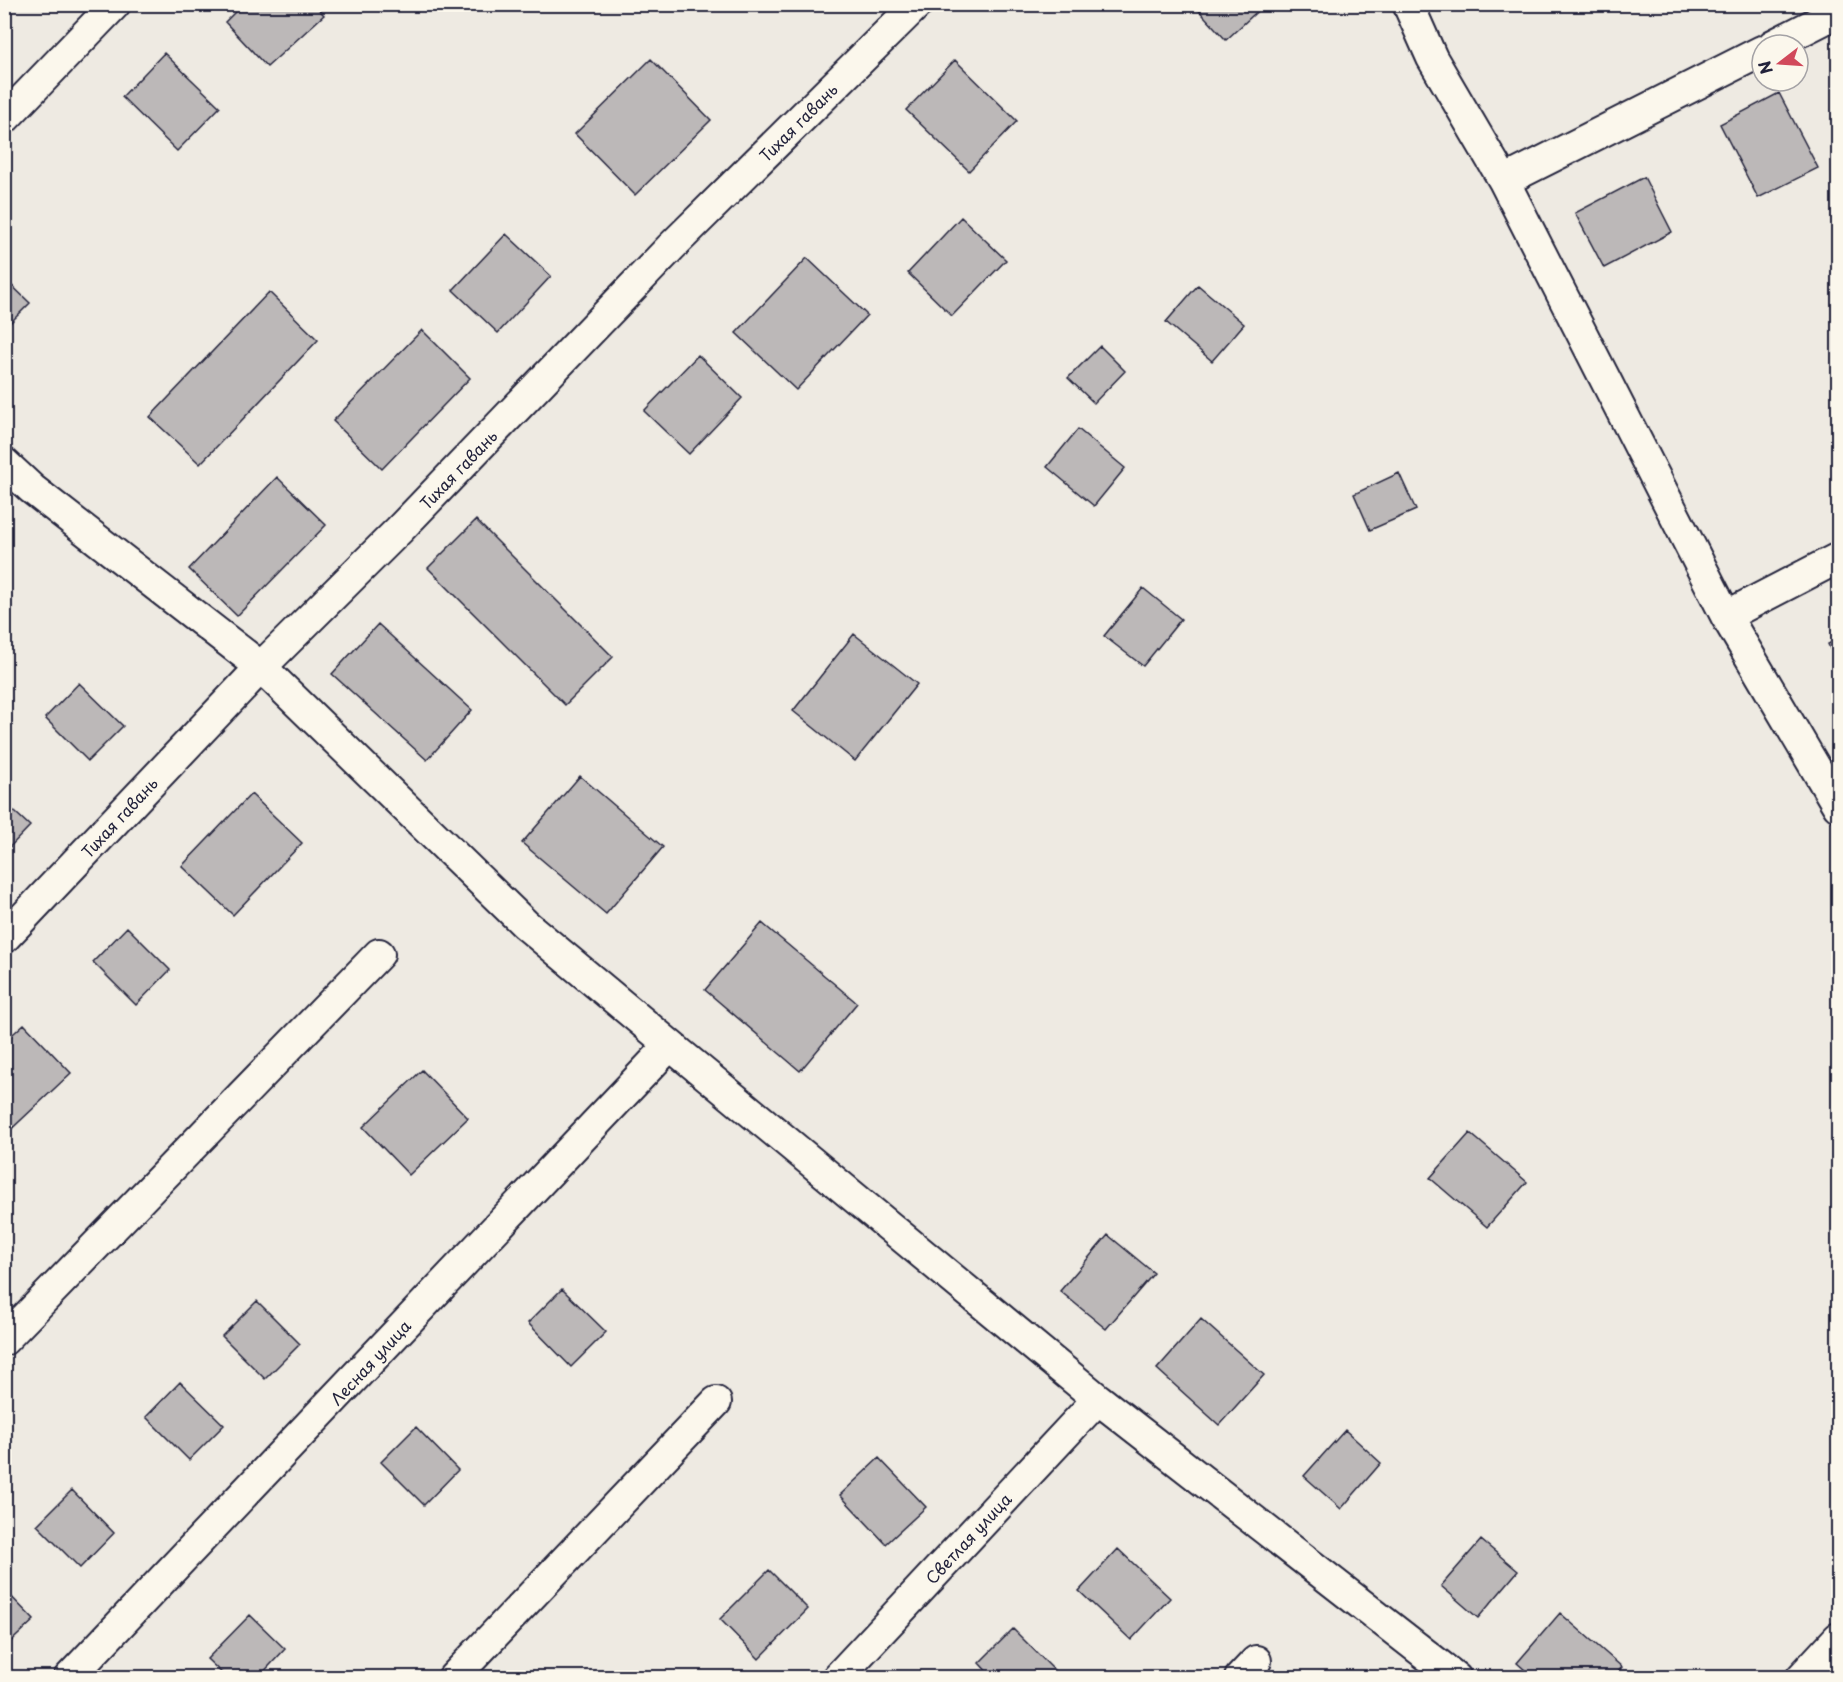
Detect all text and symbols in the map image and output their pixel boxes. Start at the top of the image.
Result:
north arrow [1750,33,1810,93]
text: N [1751,58,1778,77]
street label: Тихая гавань [753,77,843,167]
street label: Тихая гавань [414,424,502,514]
street label: Тихая гавань [75,771,163,863]
street label: Лесная улица [324,1314,416,1410]
street label: Светлая улица [919,1487,1017,1589]

